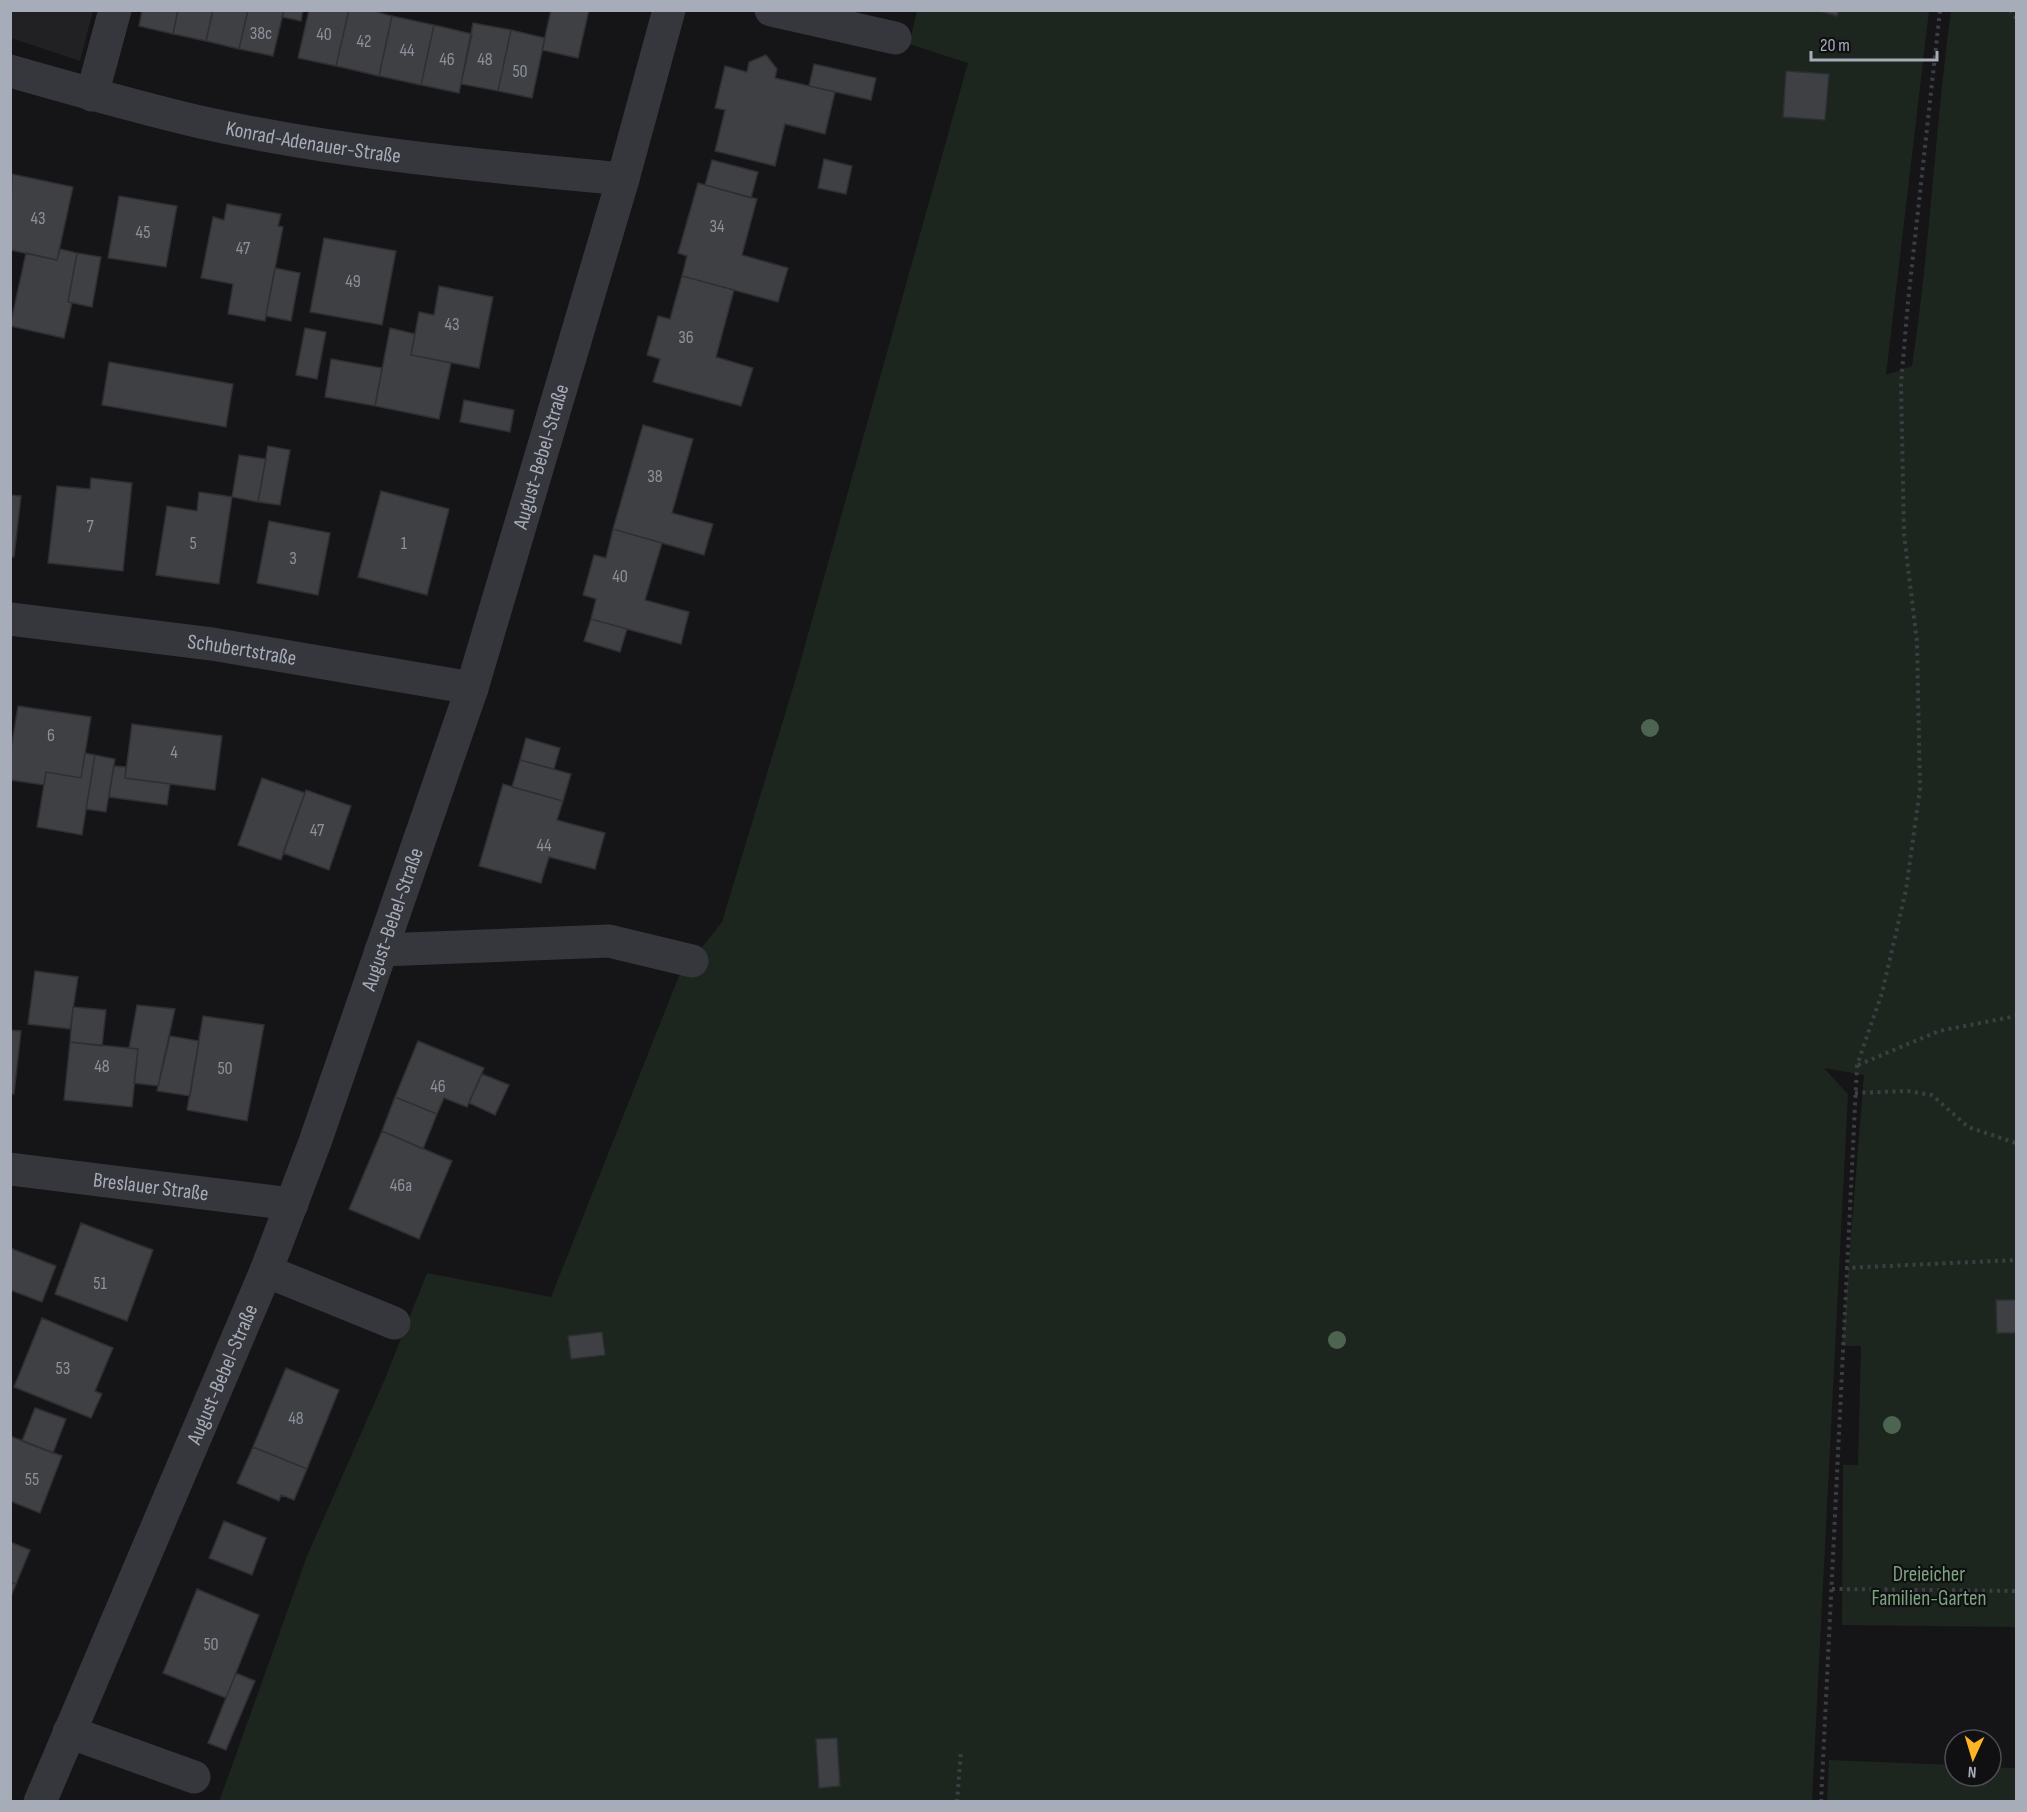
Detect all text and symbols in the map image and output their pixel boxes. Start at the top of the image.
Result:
house number: 38c [250,23,272,44]
house number: 40 [316,24,332,45]
scale bar [1811,24,1937,62]
house number: 42 [356,31,372,52]
text: 20 m [1820,35,1850,56]
house number: 44 [399,40,415,61]
house number: 46 [439,49,455,70]
house number: 48 [477,49,493,70]
house number: 50 [512,61,528,82]
street label: Konrad-Adenauer-Straße [224,115,402,168]
house number: 43 [30,208,46,229]
house number: 34 [709,216,725,237]
house number: 45 [136,222,150,243]
house number: 47 [236,238,251,259]
house number: 49 [345,271,361,292]
house number: 43 [444,314,460,335]
house number: 36 [678,327,694,348]
street label: August-Bebel-Straße [507,381,574,533]
house number: 38 [647,466,663,487]
house number: 7 [86,516,94,537]
house number: 5 [189,533,197,554]
house number: 1 [401,533,408,554]
house number: 3 [289,548,297,569]
house number: 40 [612,566,628,587]
street label: Schubertstraße [186,629,298,671]
house number: 6 [47,725,55,746]
house number: 4 [170,742,178,763]
house number: 47 [310,820,325,841]
house number: 44 [536,835,552,856]
street label: August-Bebel-Straße [356,844,428,995]
house number: 48 [94,1056,110,1077]
house number: 50 [217,1058,233,1079]
house number: 46 [430,1076,446,1097]
street label: Breslauer Straße [92,1167,210,1206]
house number: 46a [390,1175,412,1196]
house number: 51 [93,1273,107,1294]
street label: August-Bebel-Straße [181,1300,263,1449]
house number: 53 [56,1358,70,1379]
house number: 48 [288,1408,304,1429]
house number: 55 [25,1469,39,1490]
park label: Dreieicher Familien-Garten [1872,1562,1986,1611]
house number: 50 [203,1634,219,1655]
north arrow [1943,1728,2003,1788]
text: N [1967,1762,1977,1781]

